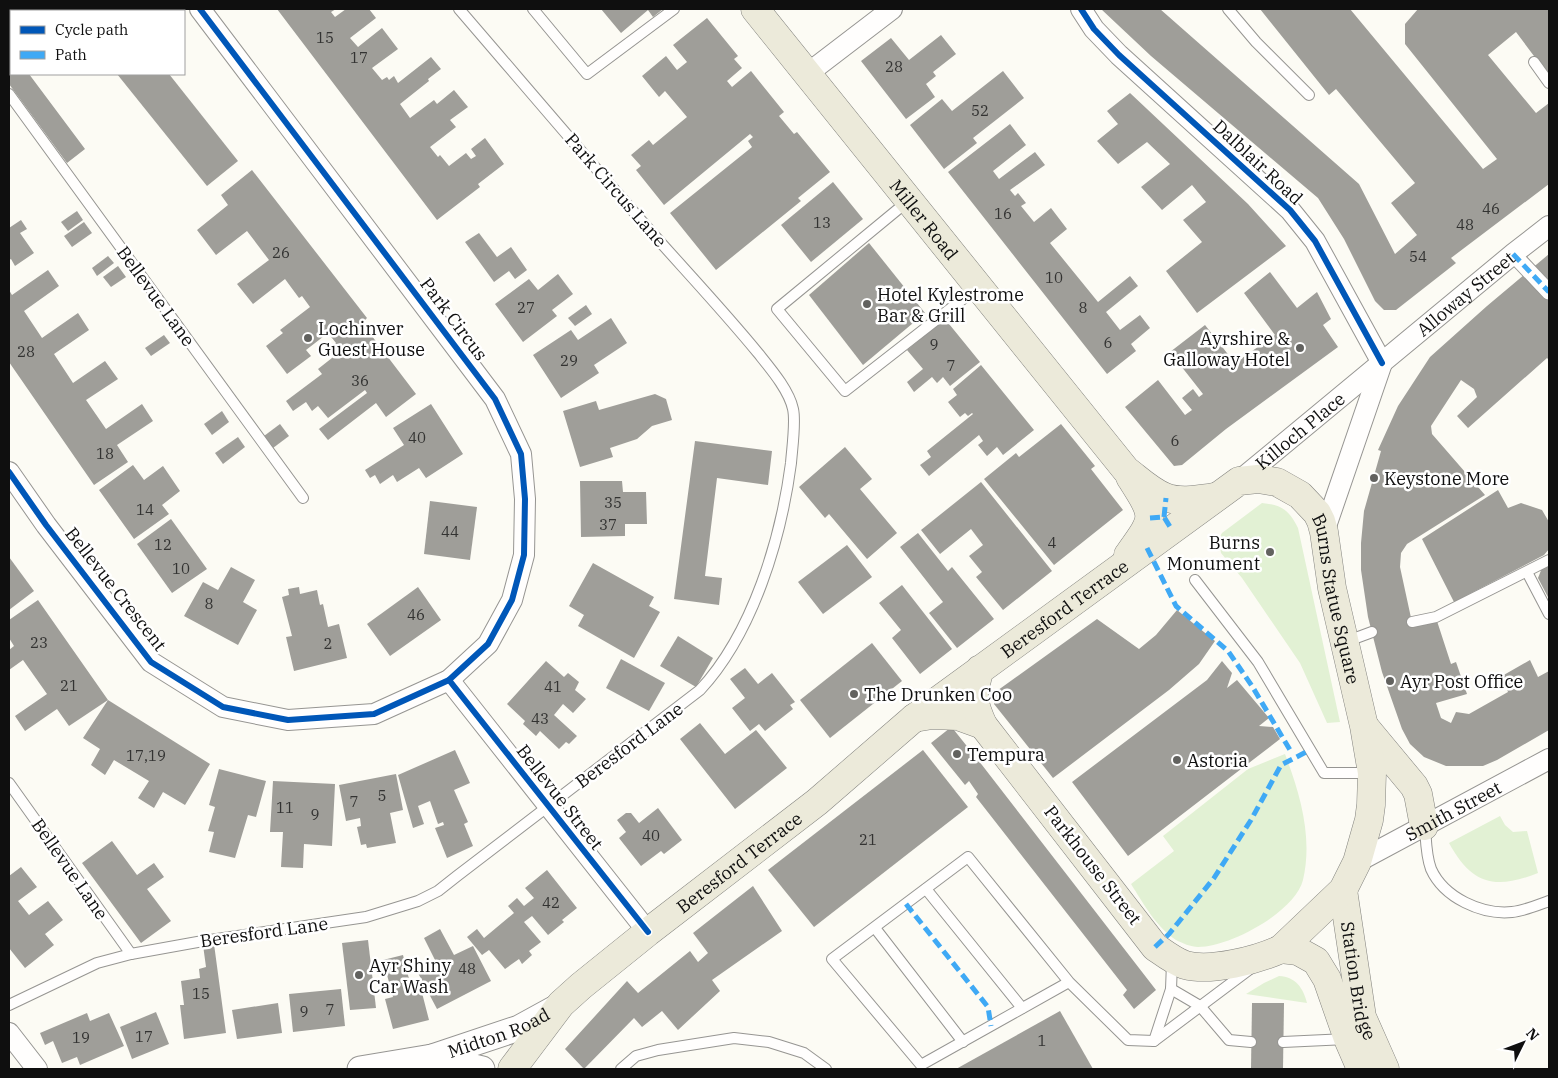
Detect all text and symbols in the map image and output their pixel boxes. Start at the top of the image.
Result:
legend [10,10,185,75]
text: Cycle path [55,20,128,39]
house number: 15 [316,28,334,47]
text: Path [55,45,87,64]
house number: 17 [350,48,368,67]
house number: 28 [885,57,903,76]
house number: 52 [971,101,989,120]
street label: Dalblair Road [1208,114,1308,210]
street label: Park Circus Lane [560,128,672,252]
street label: Miller Road [885,174,964,264]
house number: 46 [1482,199,1500,218]
house number: 16 [994,204,1012,223]
house number: 13 [813,213,831,232]
house number: 48 [1456,215,1474,234]
street label: Bellevue Lane [112,241,200,351]
house number: 26 [272,243,290,262]
street label: Alloway Street [1411,246,1519,341]
house number: 54 [1409,247,1427,266]
house number: 10 [1045,268,1063,287]
street label: Park Circus [415,273,493,365]
place label: Hotel Kylestrome Bar & Grill [877,283,1024,327]
house number: 27 [517,298,535,317]
marker: Hotel Kylestrome Bar & Grill [861,298,873,310]
house number: 8 [1078,298,1088,317]
place label: Lochinver Guest House [318,317,425,361]
place label: Ayrshire & Galloway Hotel [1163,327,1290,371]
marker: Lochinver Guest House [302,332,314,344]
house number: 6 [1103,333,1113,352]
house number: 9 [929,335,939,354]
house number: 28 [17,342,35,361]
marker: Ayrshire & Galloway Hotel [1294,342,1306,354]
house number: 29 [560,351,578,370]
house number: 7 [946,356,956,375]
house number: 36 [351,371,369,390]
street label: Killoch Place [1250,387,1349,474]
house number: 40 [408,428,426,447]
house number: 6 [1170,431,1180,450]
house number: 18 [96,444,114,463]
place label: Keystone More [1384,467,1509,490]
marker: Keystone More [1368,472,1380,484]
house number: 35 [604,493,622,512]
house number: 14 [136,500,154,519]
street label: Burns Statue Square [1307,509,1365,686]
house number: 37 [599,515,617,534]
street label: Bellevue Crescent [60,522,172,656]
house number: 44 [441,522,459,541]
place label: Burns Monument [1167,531,1260,575]
house number: 4 [1047,533,1057,552]
house number: 12 [154,535,172,554]
marker: Burns Monument [1264,546,1276,558]
street label: Beresford Terrace [996,554,1133,663]
house number: 10 [172,559,190,578]
house number: 8 [204,594,214,613]
house number: 46 [407,605,425,624]
house number: 23 [30,633,48,652]
house number: 2 [323,634,333,653]
place label: Ayr Post Office [1400,670,1523,693]
marker: Ayr Post Office [1384,675,1396,687]
house number: 21 [60,676,78,695]
house number: 41 [544,677,562,696]
place label: The Drunken Coo [864,683,1012,706]
marker: The Drunken Coo [848,688,860,700]
street label: Beresford Lane [571,697,687,793]
house number: 43 [531,709,549,728]
street label: Bellevue Street [512,740,608,854]
place label: Tempura [967,743,1045,766]
house number: 17,19 [126,746,166,765]
marker: Tempura [951,748,963,760]
place label: Astoria [1187,749,1248,772]
marker: Astoria [1171,754,1183,766]
street label: Smith Street [1401,775,1505,846]
house number: 5 [377,786,387,805]
house number: 7 [349,792,359,811]
house number: 11 [276,798,294,817]
street label: Parkhouse Street [1039,801,1147,929]
house number: 9 [310,805,320,824]
street label: Beresford Terrace [671,806,806,918]
street label: Bellevue Lane [27,814,113,924]
house number: 40 [642,826,660,845]
house number: 21 [859,830,877,849]
house number: 42 [542,893,560,912]
street label: Beresford Lane [199,912,329,952]
street label: Station Bridge [1336,920,1382,1043]
place label: Ayr Shiny Car Wash [369,954,452,998]
house number: 48 [458,959,476,978]
marker: Ayr Shiny Car Wash [353,969,365,981]
house number: 15 [192,984,210,1003]
house number: 7 [325,1000,335,1019]
house number: 9 [299,1002,309,1021]
street label: Midton Road [445,1002,554,1062]
north arrow [1498,1018,1548,1068]
text: N [1522,1024,1543,1044]
house number: 17 [135,1027,153,1046]
house number: 19 [72,1028,90,1047]
house number: 1 [1037,1031,1047,1050]

